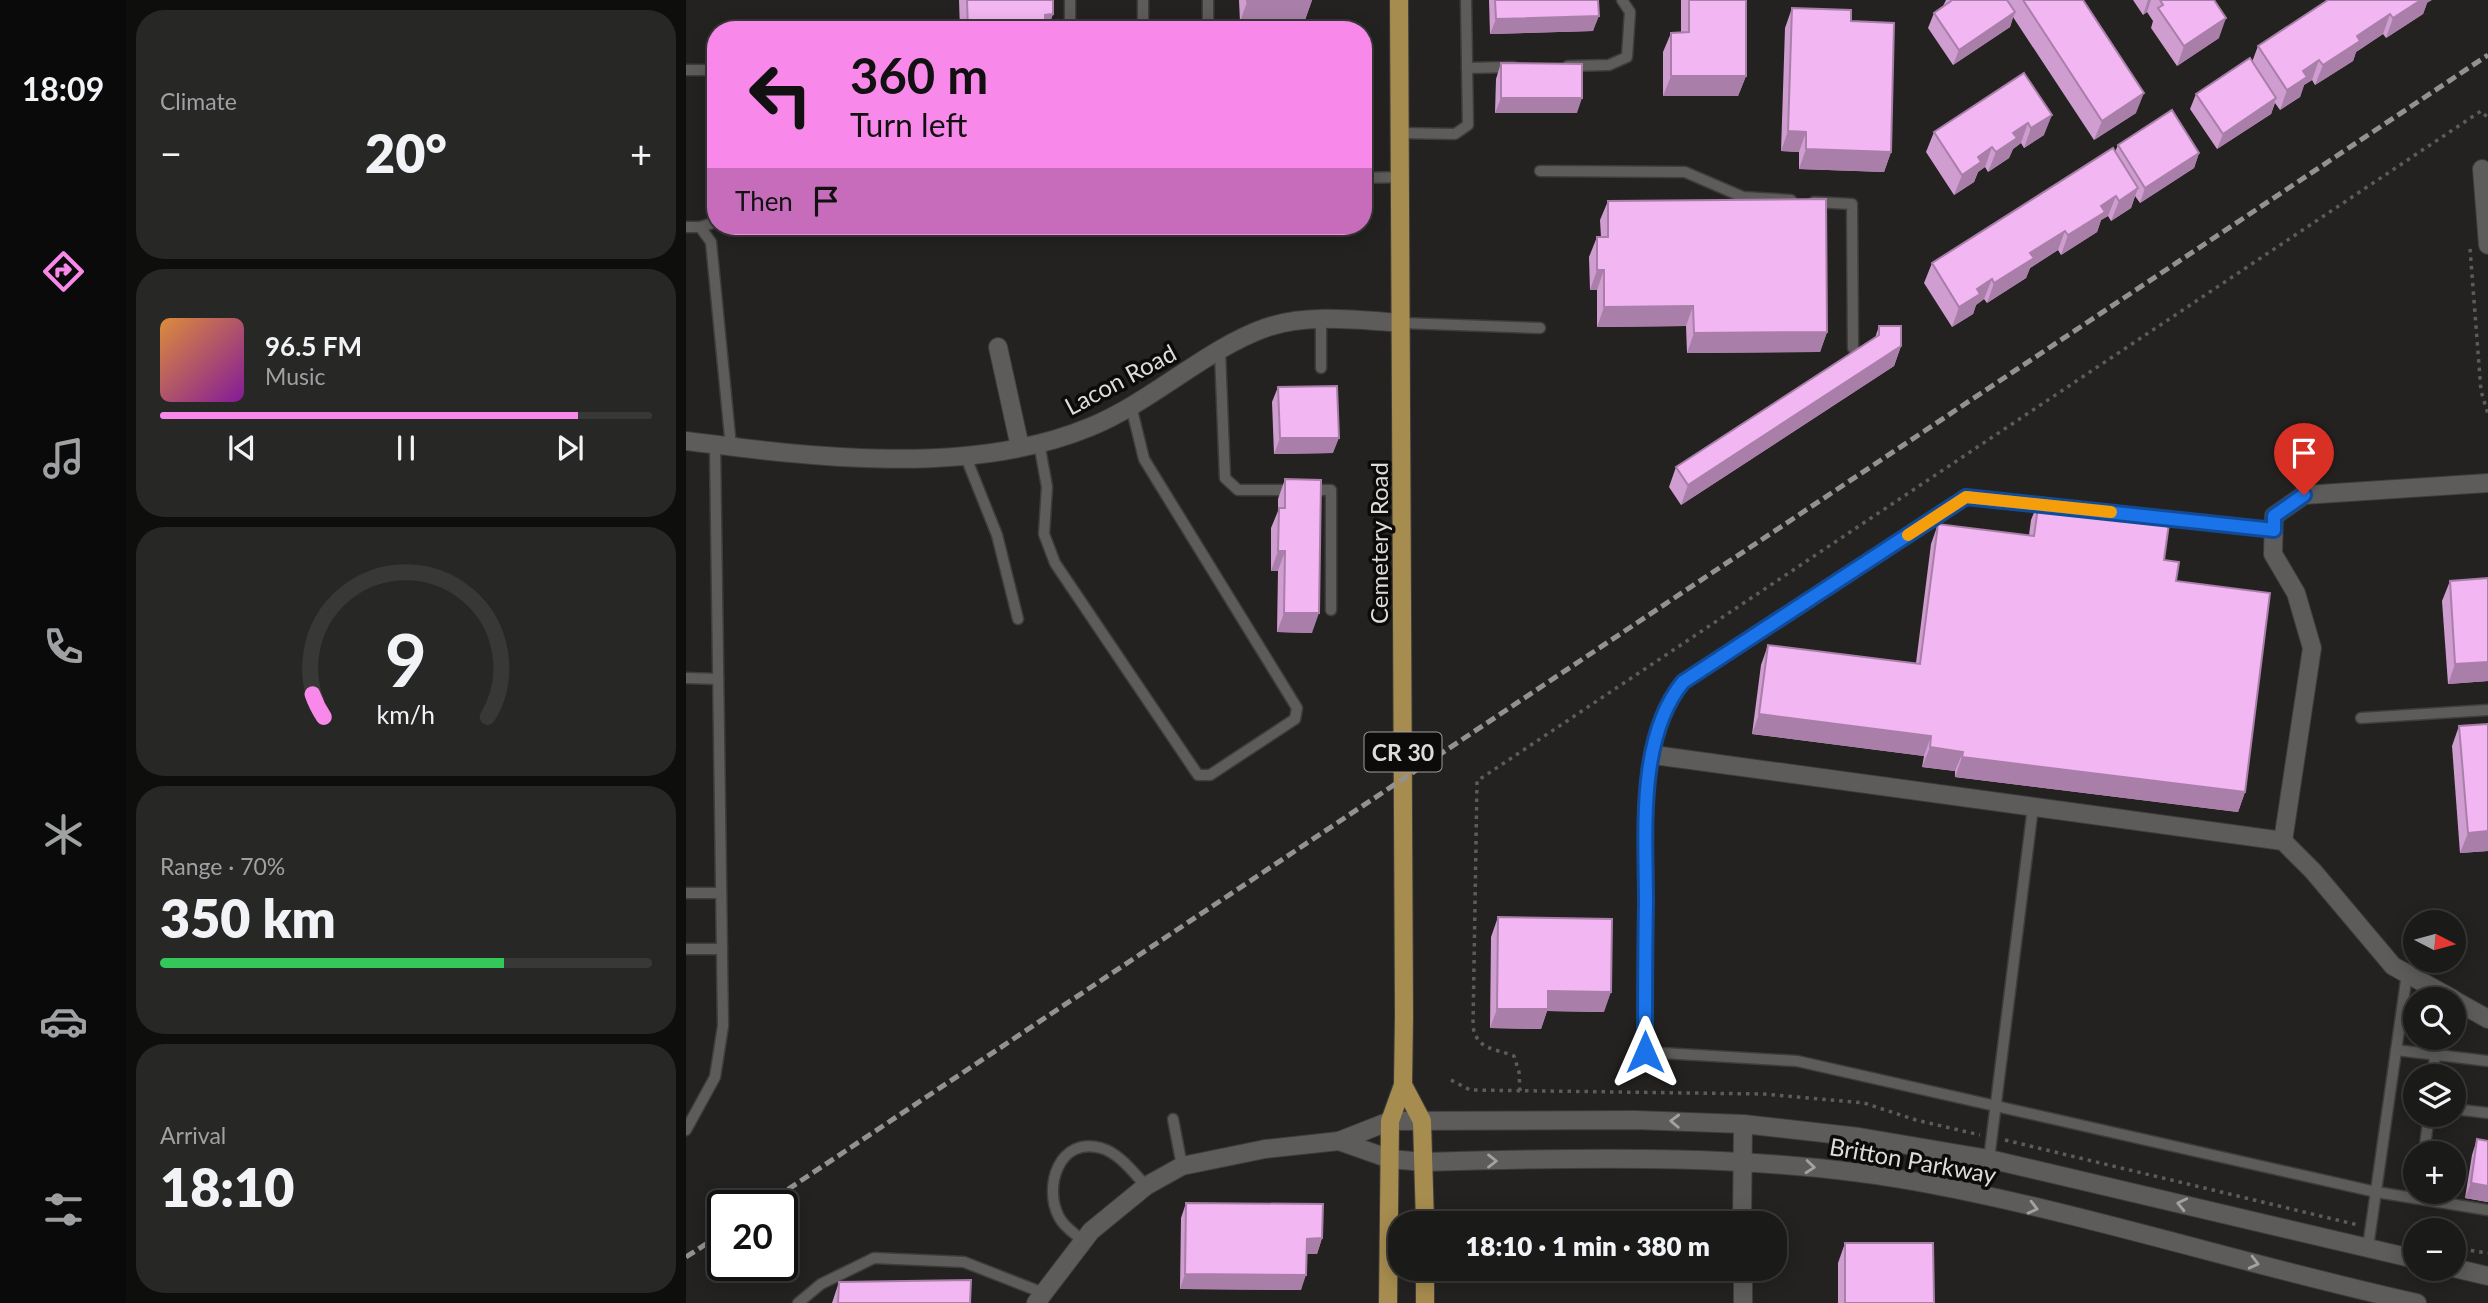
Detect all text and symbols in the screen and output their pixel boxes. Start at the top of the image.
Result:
text: 360 m [850,46,988,104]
icon: left [735,49,826,140]
text: 18:09 [22,69,104,108]
text: Climate [160,87,237,115]
text: Turn left [850,105,967,144]
text: 20° [365,122,447,184]
text: − [160,130,182,176]
text: + [630,130,652,176]
icon: arrive [807,182,845,220]
text: Then [735,185,793,217]
icon: directions [39,247,88,296]
text: 96.5 FM [265,330,362,362]
street label: Lacon Road [1059,338,1181,420]
text: Music [265,362,325,390]
pin [2274,423,2334,495]
icon: previous [223,429,261,467]
icon: pause [387,429,425,467]
icon: next [551,429,589,467]
icon: music [39,434,88,483]
icon: arrive [2285,434,2323,472]
street label: Cemetery Road [1364,462,1393,624]
text: 9 [385,616,427,704]
icon: phone [39,622,88,671]
text: km/h [377,699,435,729]
road number: CR 30 [1364,732,1442,772]
icon: climate [39,810,88,859]
text: Range · 70% [160,852,285,880]
text: 350 km [160,887,336,949]
north arrow [2403,910,2466,973]
map controls [2403,910,2466,1281]
button: search [2403,987,2466,1050]
icon: car [39,997,88,1046]
position arrow [1608,1015,1682,1089]
button: layers [2403,1064,2466,1127]
one-way arrow [1669,1114,1680,1129]
text: Arrival [160,1121,226,1149]
street label: Britton Parkway [1827,1131,1999,1189]
button: + [2403,1141,2466,1204]
one-way arrow [1488,1153,1498,1169]
text: 18:10 [160,1156,294,1218]
one-way arrow [1804,1159,1815,1174]
icon: filters [39,1185,88,1234]
speed limit sign: 20 [707,1190,798,1281]
one-way arrow [2176,1198,2188,1212]
one-way arrow [2027,1200,2039,1214]
button: − [2403,1218,2466,1281]
text: 18:10 · 1 min · 380 m [1465,1230,1710,1262]
one-way arrow [2248,1255,2260,1269]

